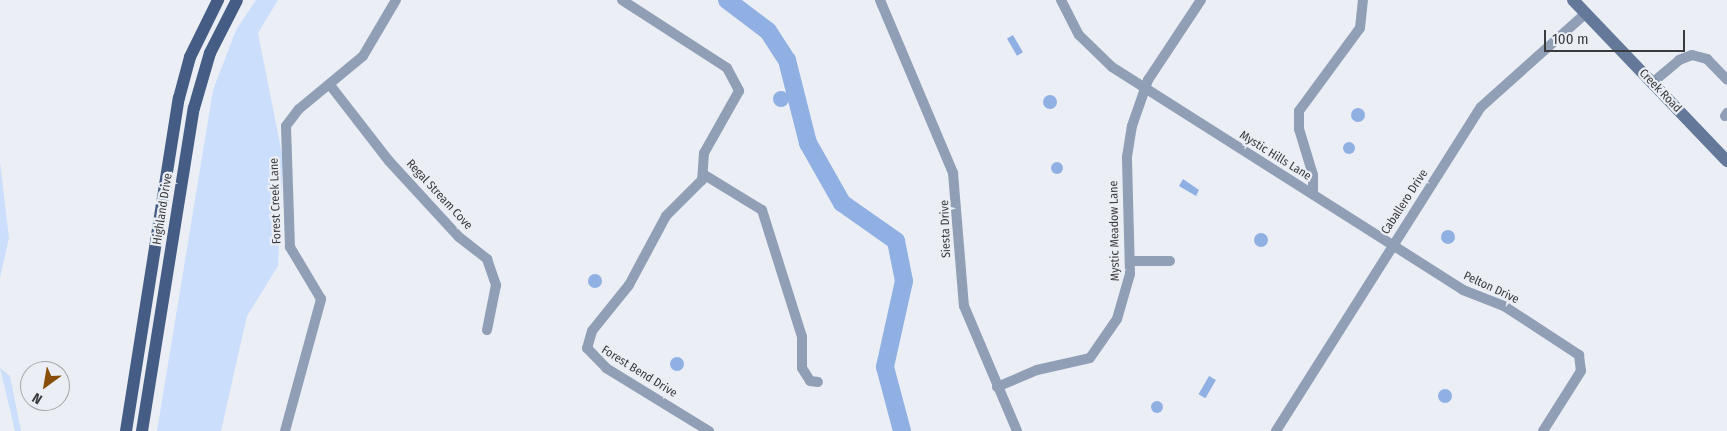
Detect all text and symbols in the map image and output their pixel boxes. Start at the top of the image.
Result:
scale bar [1547,20,1688,52]
text: 100 m [1552,30,1589,48]
street label: Creek Road [1636,66,1684,116]
street label: Mystic Hills Lane [1237,128,1313,184]
street label: Regal Stream Cove [403,157,475,233]
street label: Forest Creek Lane [267,158,285,244]
street label: Caballero Drive [1379,167,1431,237]
street label: Highland Drive [150,172,176,246]
street label: Mystic Meadow Lane [1107,180,1123,282]
street label: Siesta Drive [938,200,954,258]
street label: Pelton Drive [1461,269,1521,307]
street label: Forest Bend Drive [599,343,679,401]
north arrow [20,361,70,411]
text: N [29,389,45,408]

